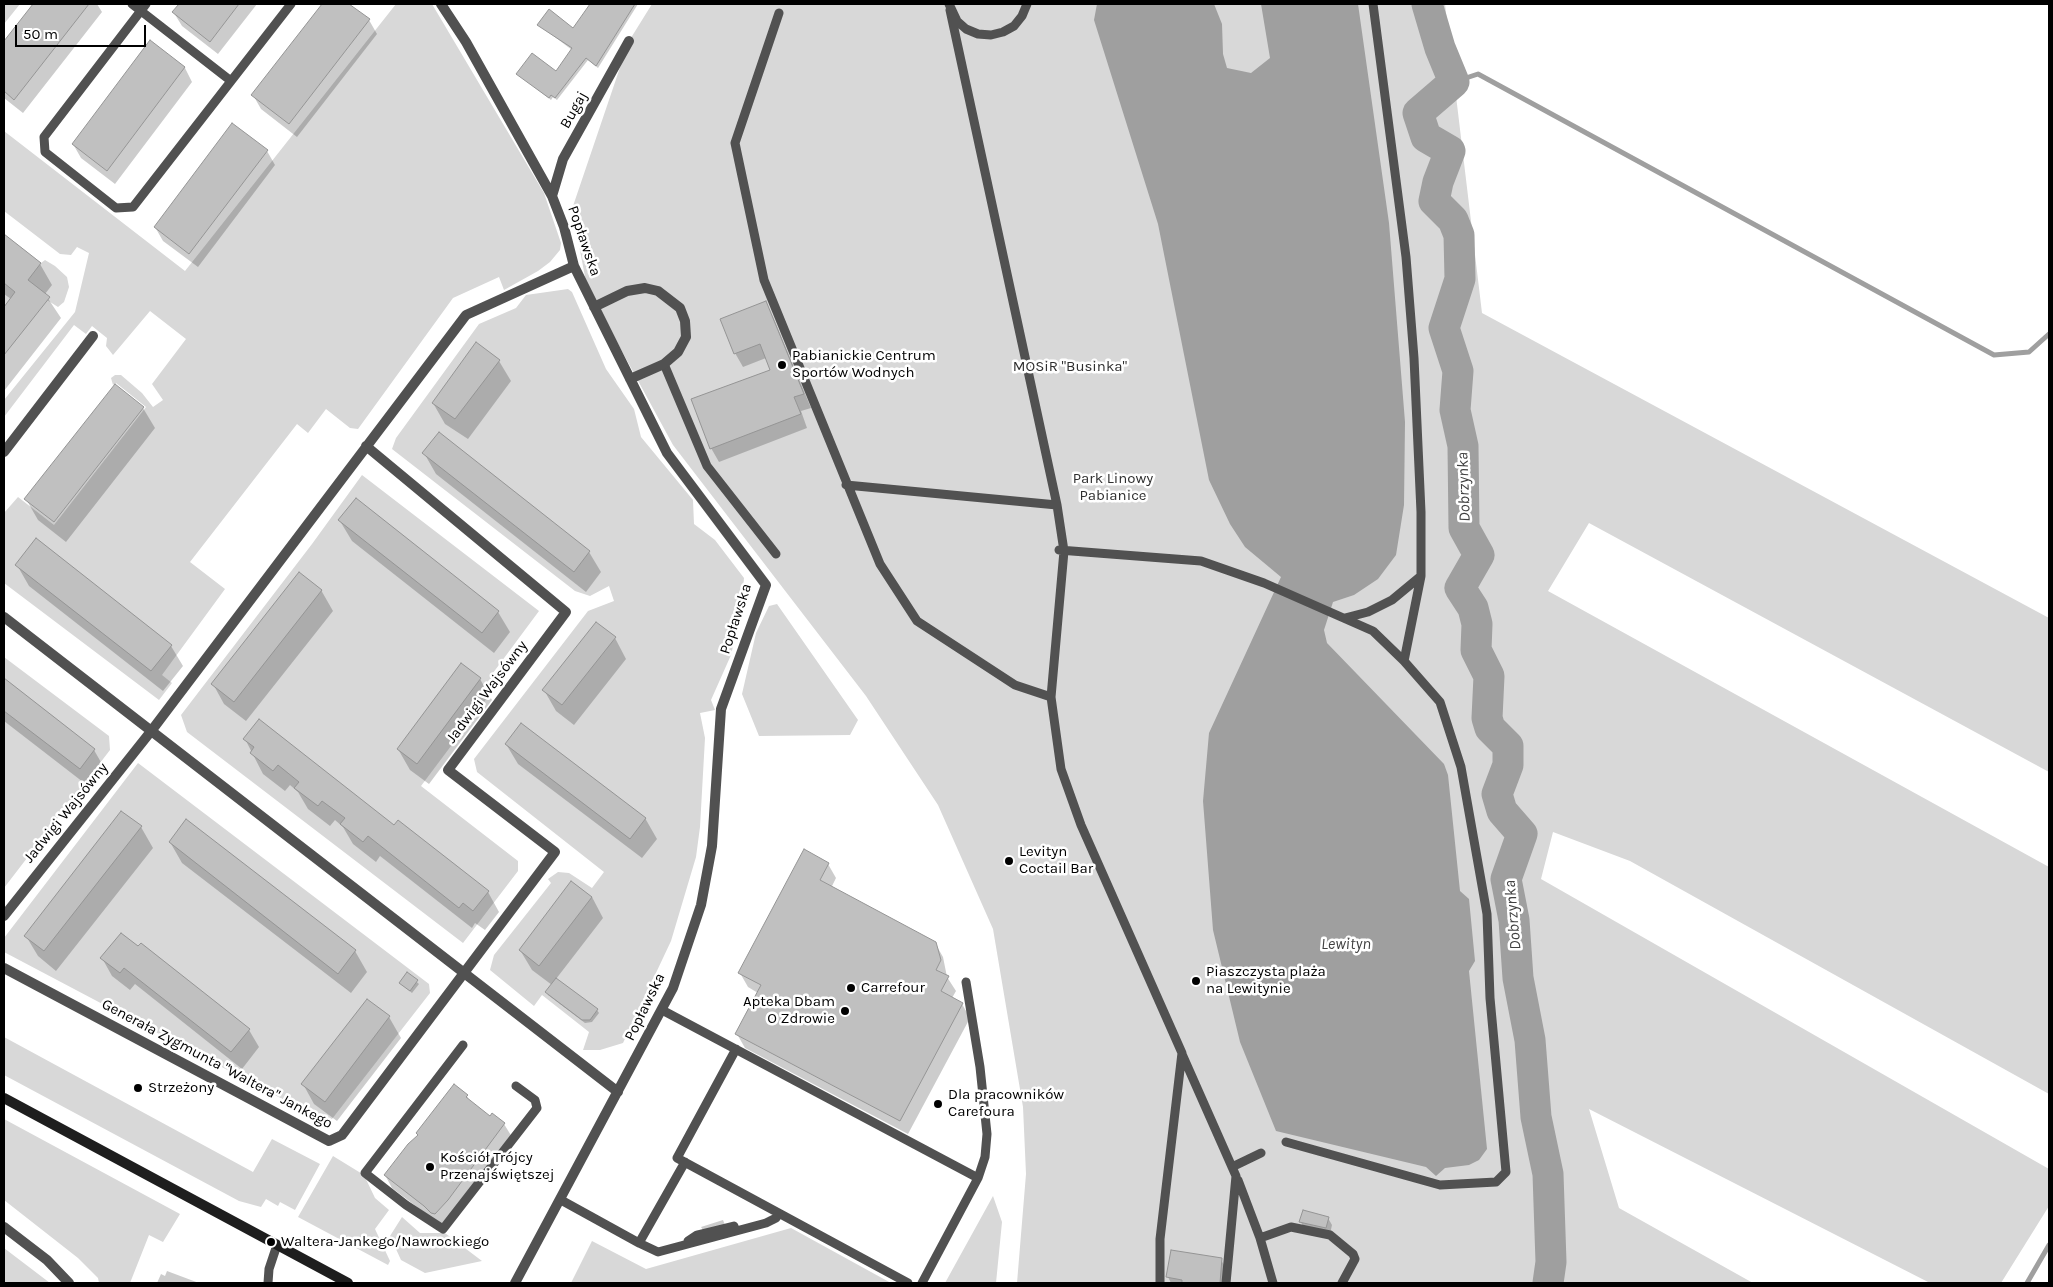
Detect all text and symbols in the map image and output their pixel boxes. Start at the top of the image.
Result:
scale bar [18,15,149,47]
text: 50 m [23,25,58,43]
street label: Bugaj [556,88,592,132]
street label: Popławska [564,203,604,279]
place label: Pabianickie Centrum Sportów Wodnych [792,347,936,382]
park label: MOSiR "Businka" [1013,358,1127,376]
marker: Pabianickie Centrum Sportów Wodnych [776,359,788,371]
water label: Dobrzynka [1453,452,1475,522]
park label: Park Linowy Pabianice [1073,470,1153,505]
street label: Popławska [716,581,756,657]
street label: Jadwigi Wajsówny [443,637,531,747]
street label: Jadwigi Wajsówny [20,759,112,867]
place label: Levityn Coctail Bar [1019,843,1093,878]
marker: Levityn Coctail Bar [1003,855,1015,867]
water label: Dobrzynka [1500,879,1526,951]
water label: Lewityn [1321,934,1371,954]
place label: Piaszczysta plaża na Lewitynie [1206,963,1326,998]
street label: Popławska [621,970,669,1044]
marker: Piaszczysta plaża na Lewitynie [1190,975,1202,987]
place label: Carrefour [861,979,925,997]
marker: Carrefour [845,982,857,994]
place label: Apteka Dbam O Zdrowie [743,993,835,1028]
street label: Generała Zygmunta "Waltera" Jankego [98,995,336,1133]
marker: Apteka Dbam O Zdrowie [839,1005,851,1017]
place label: Strzeżony [148,1079,214,1097]
marker: Strzeżony [132,1082,144,1094]
place label: Dla pracowników Carefoura [948,1086,1064,1121]
marker: Dla pracowników Carefoura [932,1098,944,1110]
place label: Kościół Trójcy Przenajświętszej [440,1149,555,1184]
marker: Kościół Trójcy Przenajświętszej [424,1161,436,1173]
place label: Waltera-Jankego/Nawrockiego [281,1233,489,1251]
marker: Waltera-Jankego/Nawrockiego [265,1236,277,1248]

